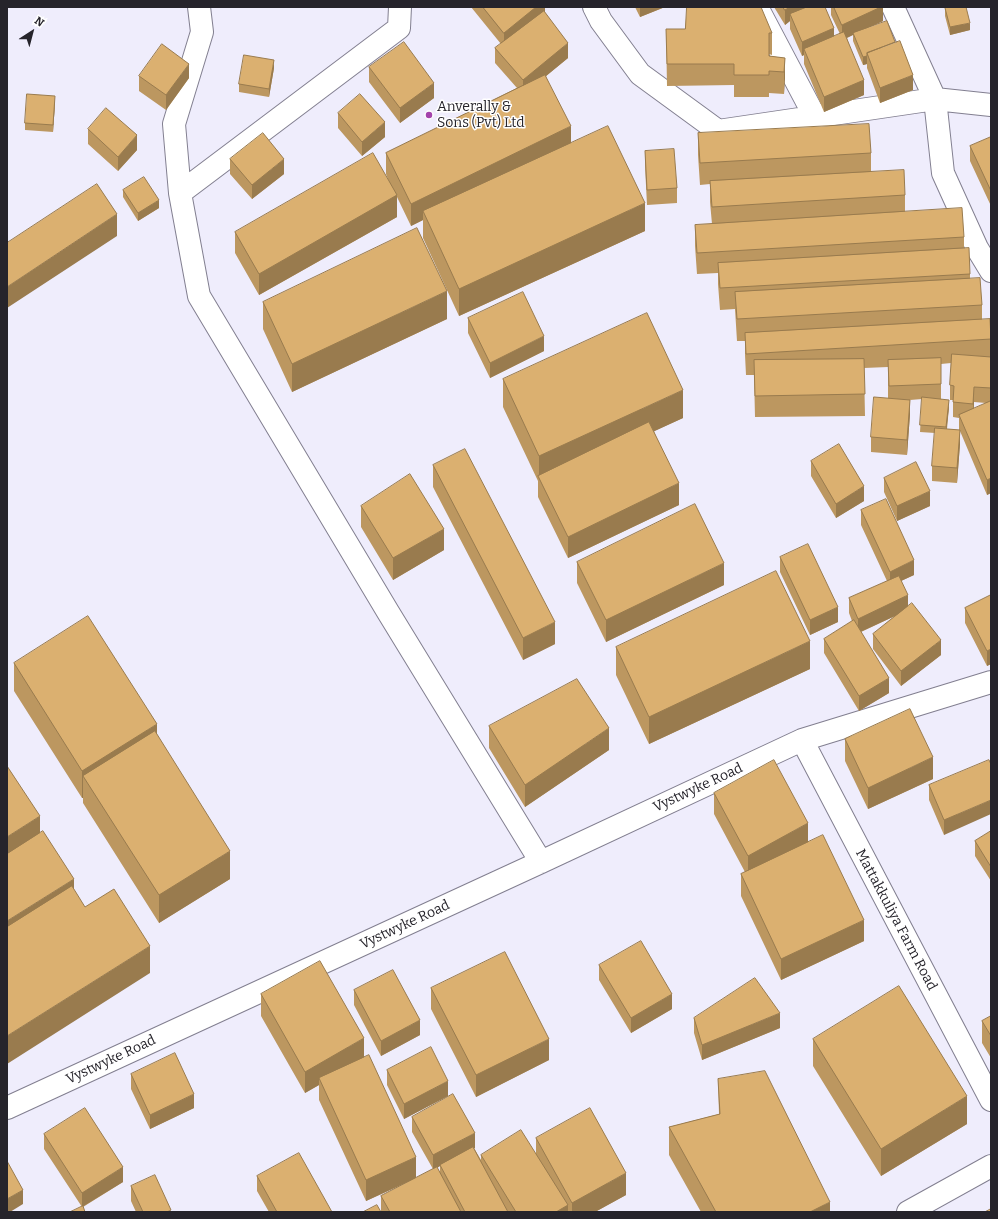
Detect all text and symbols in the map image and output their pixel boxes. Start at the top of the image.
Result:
north arrow [12,12,52,52]
text: N [32,14,47,30]
place label: Anverally & Sons (Pvt) Ltd [437,99,524,132]
marker: Anverally & Sons (Pvt) Ltd [424,110,434,120]
street label: Vystwyke Road [650,760,746,816]
street label: Mattakkuliya Farm Road [852,847,940,993]
street label: Vystwyke Road [357,897,453,953]
street label: Vystwyke Road [63,1032,159,1088]

